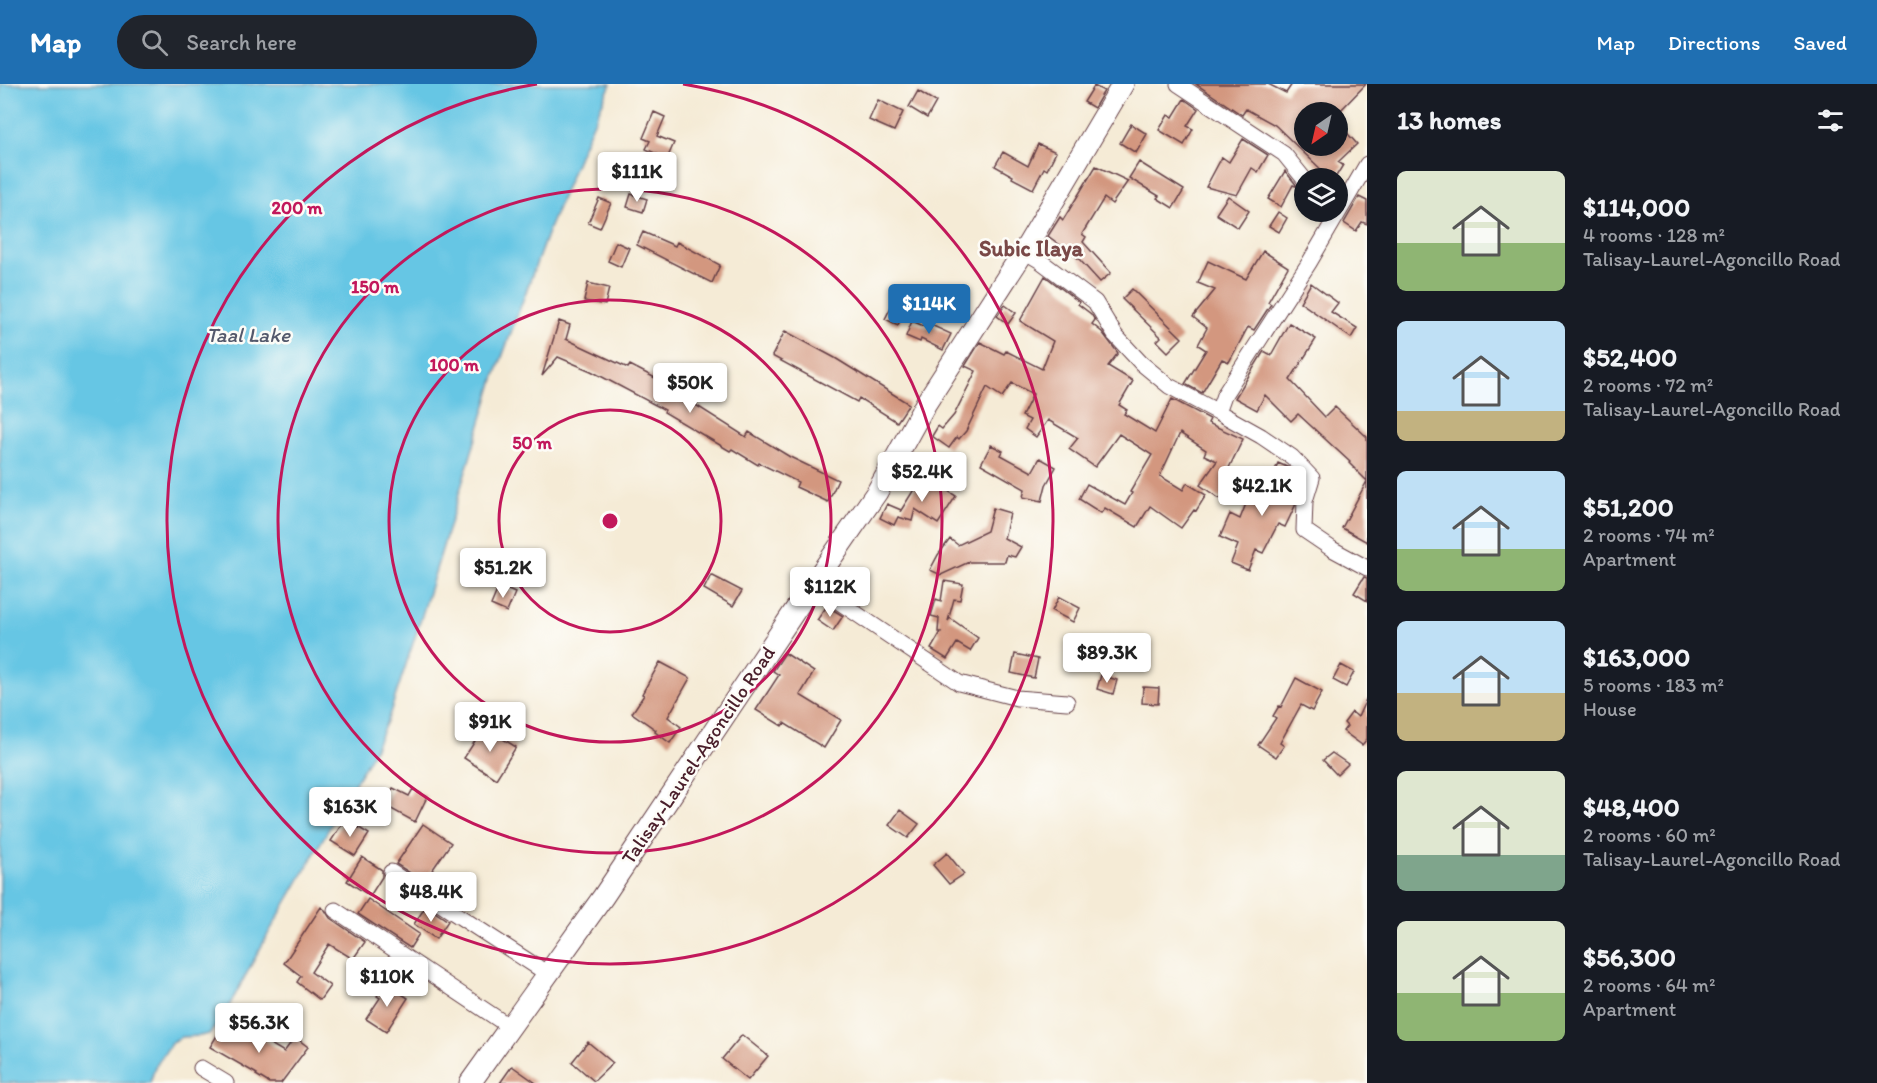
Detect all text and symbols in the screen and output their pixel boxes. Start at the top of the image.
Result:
search box [117,15,537,69]
text: Map [30,25,81,59]
icon: search [138,26,171,59]
text: Search here [186,29,297,56]
text: Map [1597,30,1635,55]
text: Directions [1668,30,1760,55]
text: Saved [1793,30,1847,55]
north arrow [1294,102,1348,156]
map controls [1294,102,1348,222]
text: 13 homes [1397,104,1501,136]
icon: filters [1814,104,1847,137]
pin: $111K [595,152,679,203]
text: $111K [612,159,662,183]
button: layers [1294,168,1348,222]
text: $114,000 [1583,191,1690,223]
icon: home [1445,195,1517,267]
text: 200 m [272,197,323,219]
text: 4 rooms · 128 m² [1583,223,1725,247]
district label: Subic Ilaya [979,235,1084,262]
text: Talisay-Laurel-Agoncillo Road [1583,247,1840,271]
text: 150 m [351,276,400,298]
pin: $114K [887,284,971,335]
text: $114K [902,291,956,315]
water label: Taal Lake [206,322,291,347]
text: $52,400 [1583,341,1677,373]
icon: home [1445,345,1517,417]
text: 100 m [429,354,480,376]
pin: $50K [654,363,726,414]
text: $50K [667,370,713,394]
text: 2 rooms · 72 m² [1583,373,1713,397]
text: Talisay-Laurel-Agoncillo Road [1583,397,1840,421]
text: 50 m [512,432,553,454]
pin: $52.4K [873,452,971,503]
text: $52.4K [892,459,952,483]
pin: $42.1K [1213,466,1311,517]
text: $42.1K [1232,473,1292,497]
text: $51,200 [1583,491,1674,523]
icon: home [1445,495,1517,567]
centre of rings [600,511,620,531]
text: 2 rooms · 74 m² [1583,523,1715,547]
text: Apartment [1583,547,1676,571]
pin: $51.2K [454,548,552,599]
text: $51.2K [474,555,532,579]
pin: $112K [788,567,872,618]
text: $112K [804,574,856,598]
pin: $89.3K [1058,633,1156,684]
text: $89.3K [1077,640,1137,664]
street label: Talisay-Laurel-Agoncillo Road [616,641,780,868]
text: $163,000 [1583,641,1690,673]
icon: home [1445,645,1517,717]
text: 5 rooms · 183 m² [1583,673,1724,697]
text: House [1583,697,1637,721]
pin: $91K [454,702,526,753]
text: $91K [469,709,511,733]
pin: $163K [308,787,392,838]
text: $48,400 [1583,791,1680,823]
text: $163K [323,794,377,818]
icon: home [1445,795,1517,867]
text: 2 rooms · 60 m² [1583,823,1716,847]
text: Talisay-Laurel-Agoncillo Road [1583,847,1840,871]
pin: $48.4K [382,872,480,923]
text: $48.4K [400,879,462,903]
text: $56,300 [1583,941,1676,973]
icon: home [1445,945,1517,1017]
pin: $110K [345,957,429,1008]
text: $110K [360,964,414,988]
text: 2 rooms · 64 m² [1583,973,1715,997]
text: Apartment [1583,997,1676,1021]
pin: $56.3K [210,1003,308,1054]
text: $56.3K [229,1010,289,1034]

